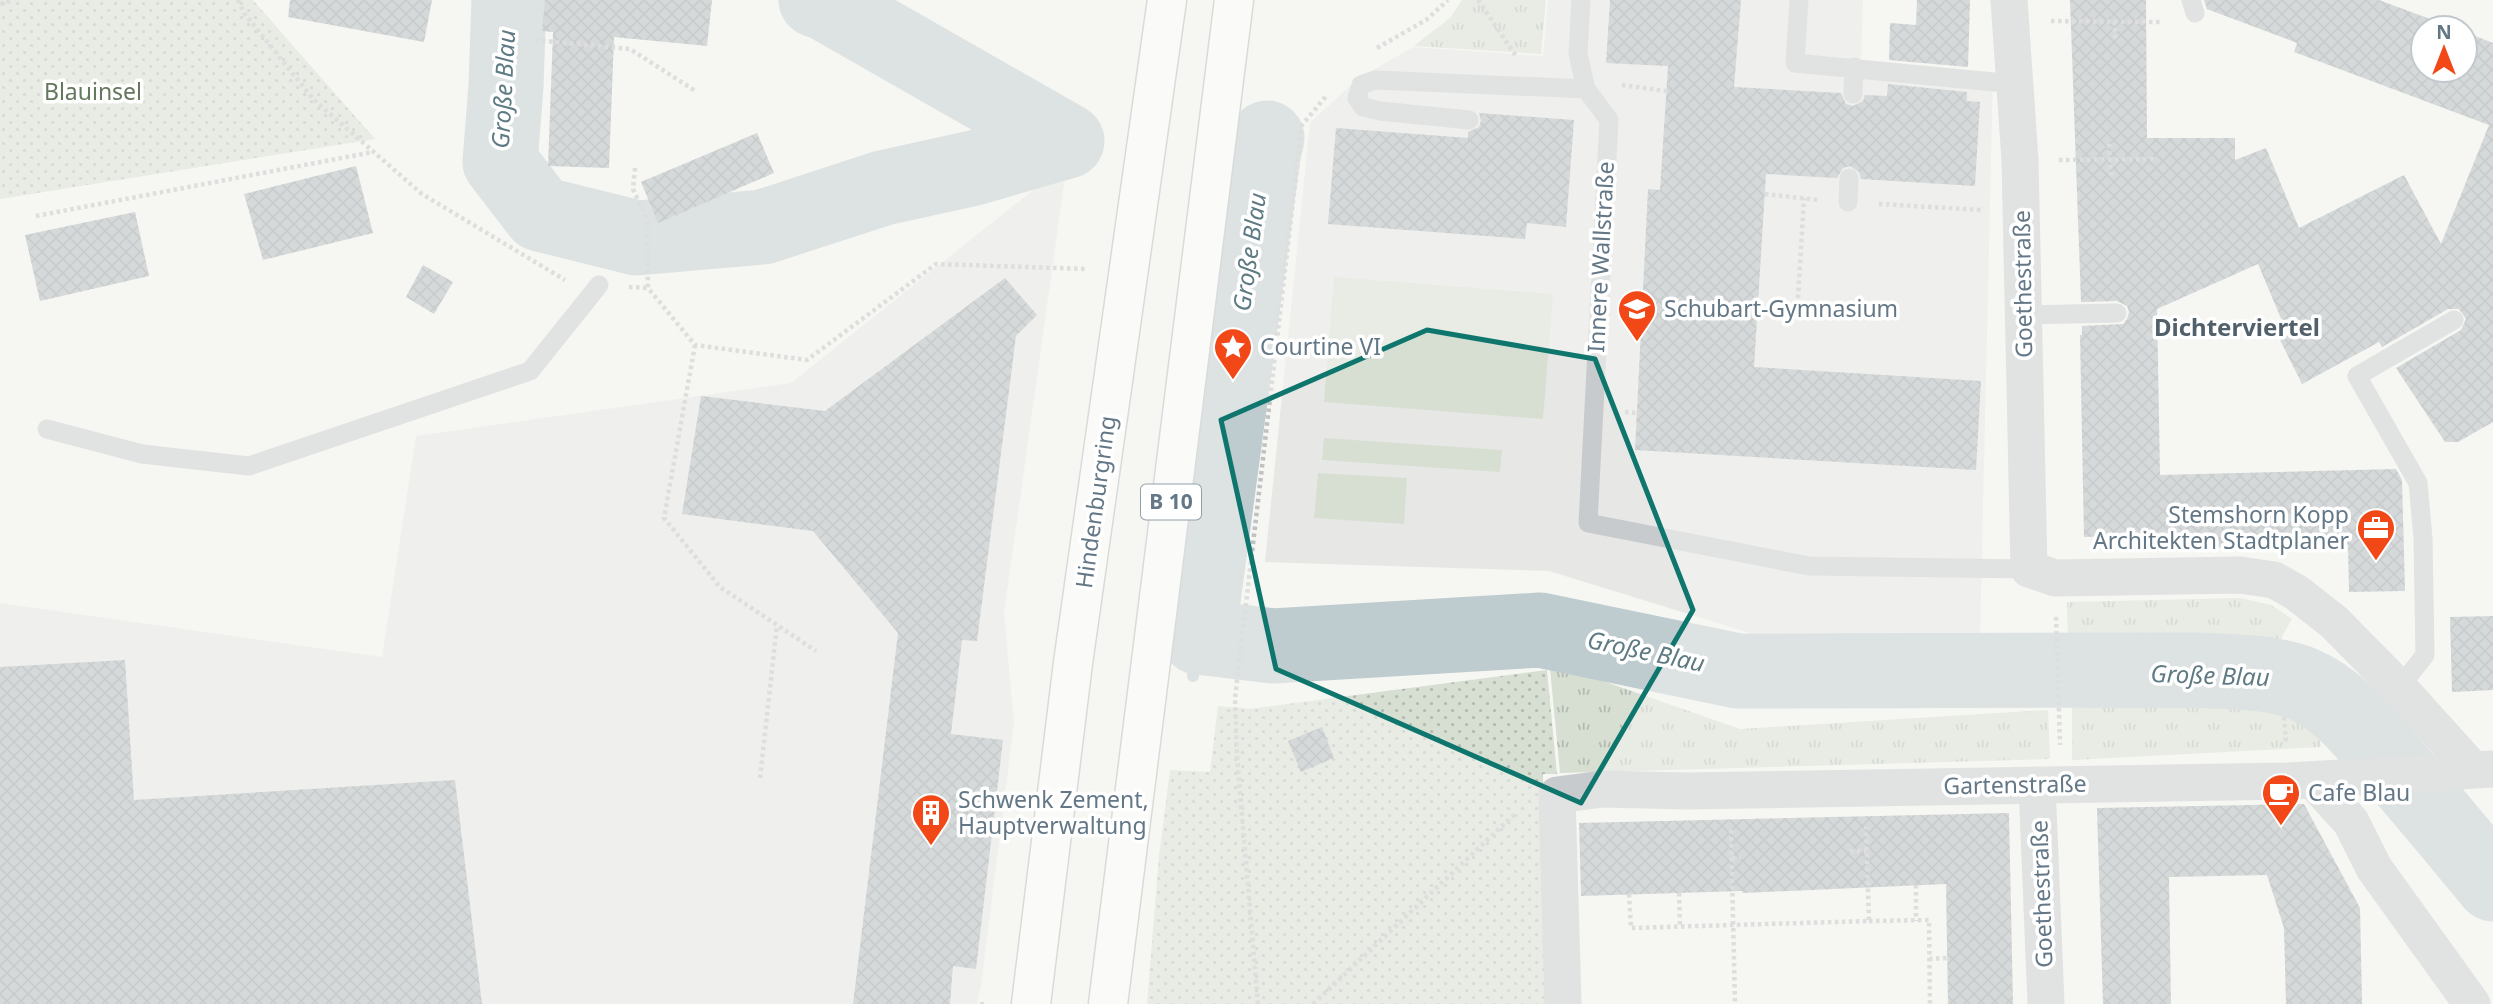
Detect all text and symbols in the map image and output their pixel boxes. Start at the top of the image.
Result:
north arrow [2409,14,2479,84]
text: N [2436,19,2452,45]
water label: Große Blau [483,28,522,149]
park label: Blauinsel [44,75,142,107]
street label: Innere Wallstraße [1579,160,1621,353]
water label: Große Blau [1224,190,1273,313]
street label: Goethestraße [2005,210,2039,358]
school or university icon: Schubart-Gymnasium [1616,288,1658,343]
place label: Schubart-Gymnasium [1664,292,1898,324]
district label: Dichterviertel [2154,310,2320,343]
place icon: Courtine VI [1212,326,1254,381]
place label: Courtine VI [1260,330,1381,362]
street label: Hindenburgring [1067,413,1123,590]
road number: B 10 [1141,484,1201,520]
place label: Stemshorn Kopp Architekten Stadtplaner [2093,498,2349,556]
office icon: Stemshorn Kopp Architekten Stadtplaner [2355,507,2397,562]
water label: Große Blau [1585,622,1708,679]
water label: Große Blau [2150,656,2270,693]
street label: Gartenstraße [1943,767,2087,801]
cafe icon: Cafe Blau [2260,772,2302,827]
place label: Cafe Blau [2308,776,2410,808]
place label: Schwenk Zement, Hauptverwaltung [958,783,1149,841]
building icon: Schwenk Zement, Hauptverwaltung [910,792,952,847]
street label: Goethestraße [2022,820,2060,968]

